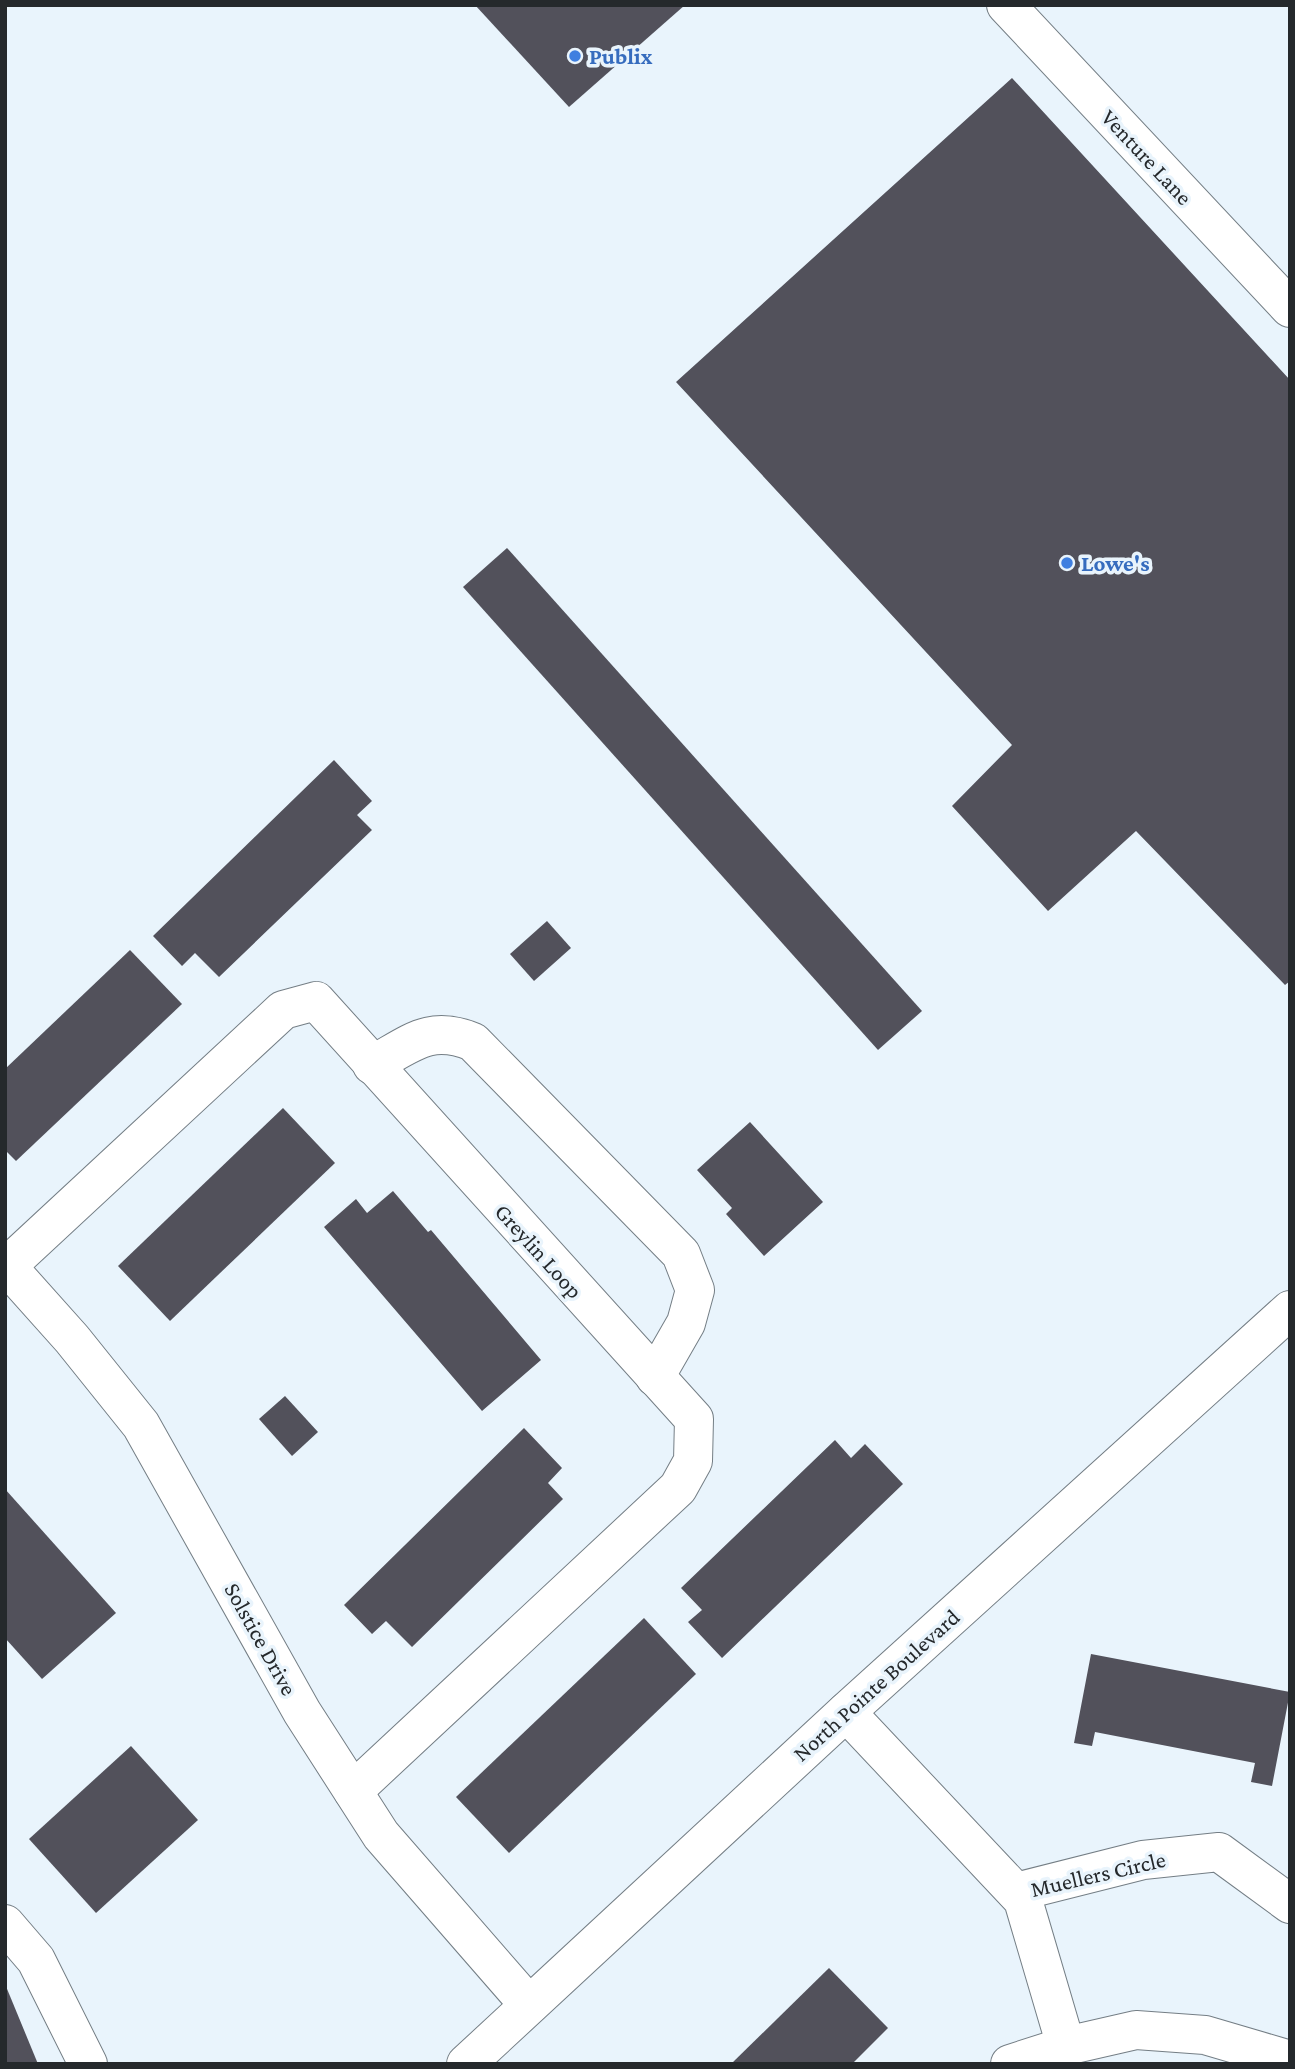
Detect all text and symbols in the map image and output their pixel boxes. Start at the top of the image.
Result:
place label: Publix [589,43,653,69]
marker: Publix [567,48,583,64]
street label: Venture Lane [1096,104,1198,210]
place label: Lowe's [1081,550,1150,576]
marker: Lowe's [1059,555,1075,571]
street label: Greylin Loop [490,1198,588,1304]
street label: Solstice Drive [219,1578,303,1700]
street label: North Pointe Boulevard [787,1603,965,1767]
street label: Muellers Circle [1028,1846,1168,1902]

